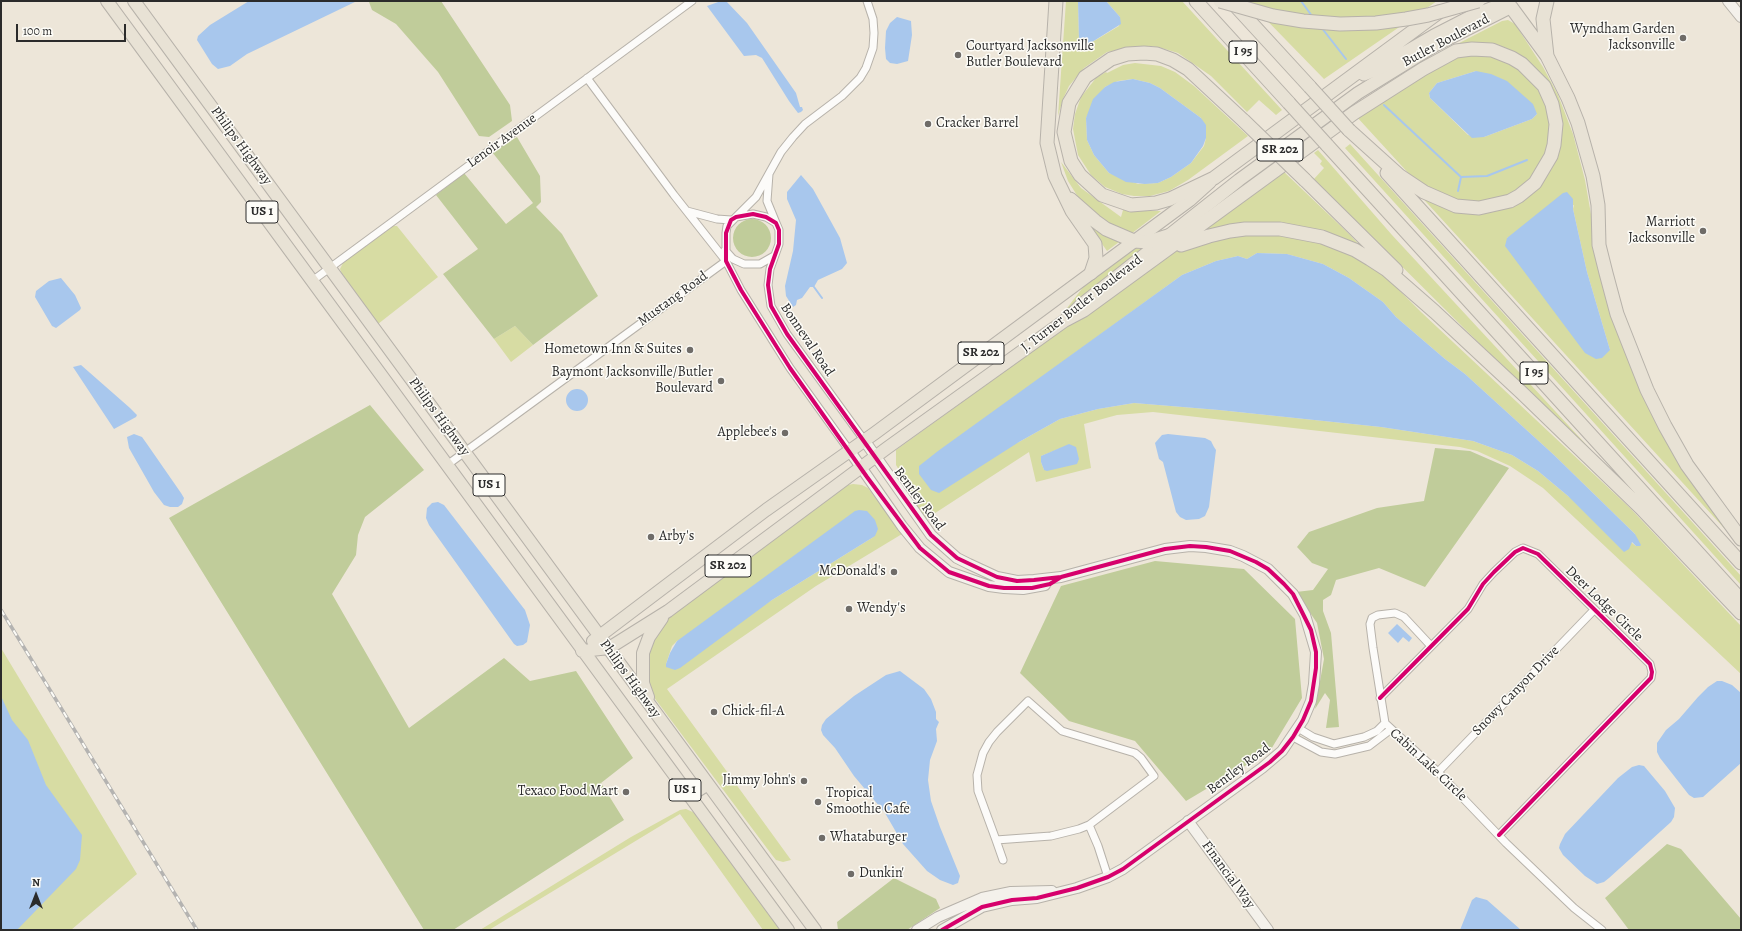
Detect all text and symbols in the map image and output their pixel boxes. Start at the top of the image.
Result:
street label: Butler Boulevard [1400,11,1492,71]
scale bar [18,16,128,42]
place label: Wyndham Garden Jacksonville [1570,22,1675,54]
text: 100 m [23,23,52,39]
marker: Wyndham Garden Jacksonville [1678,33,1688,43]
place label: Courtyard Jacksonville Butler Boulevard [966,39,1094,72]
road number: I 95 [1229,41,1257,63]
marker: Courtyard Jacksonville Butler Boulevard [953,50,963,60]
street label: Philips Highway [207,103,275,189]
street label: Lenoir Avenue [464,110,540,172]
place label: Cracker Barrel [936,116,1018,132]
marker: Cracker Barrel [923,119,933,129]
road number: SR 202 [1257,139,1303,161]
road number: US 1 [246,201,278,223]
place label: Marriott Jacksonville [1628,215,1695,248]
marker: Marriott Jacksonville [1698,226,1708,236]
street label: J. Turner Butler Boulevard [1018,251,1146,357]
street label: Mustang Road [635,268,711,330]
street label: Bonneval Road [776,300,838,380]
place label: Hometown Inn & Suites [544,342,682,358]
road number: SR 202 [958,342,1004,364]
marker: Hometown Inn & Suites [685,345,695,355]
road number: I 95 [1520,362,1548,384]
place label: Baymont Jacksonville/Butler Boulevard [551,365,713,398]
street label: Philips Highway [405,374,473,460]
marker: Baymont Jacksonville/Butler Boulevard [716,376,726,386]
place label: Applebee's [718,425,777,441]
marker: Applebee's [780,428,790,438]
street label: Bentley Road [890,464,948,534]
road number: US 1 [473,474,505,496]
place label: Arby's [659,529,694,545]
marker: Arby's [646,532,656,542]
road number: SR 202 [705,555,751,577]
street label: Deer Lodge Circle [1562,563,1646,645]
place label: McDonald's [819,564,886,580]
marker: McDonald's [889,567,899,577]
place label: Wendy's [857,601,906,617]
marker: Wendy's [844,604,854,614]
street label: Philips Highway [596,636,664,722]
street label: Snowy Canyon Drive [1469,643,1563,739]
place label: Chick-fil-A [722,704,784,720]
marker: Chick-fil-A [709,707,719,717]
street label: Cabin Lake Circle [1386,725,1470,805]
street label: Bentley Road [1204,740,1274,798]
place label: Jimmy John's [723,773,796,789]
marker: Jimmy John's [799,776,809,786]
road number: US 1 [669,779,701,801]
place label: Texaco Food Mart [518,784,618,800]
place label: Tropical Smoothie Cafe [826,786,910,818]
marker: Texaco Food Mart [621,787,631,797]
marker: Tropical Smoothie Cafe [813,797,823,807]
place label: Whataburger [830,830,907,846]
marker: Whataburger [817,833,827,843]
street label: Financial Way [1198,838,1258,912]
place label: Dunkin' [859,866,904,882]
marker: Dunkin' [846,869,856,879]
north arrow [16,875,56,915]
text: N [32,875,40,890]

